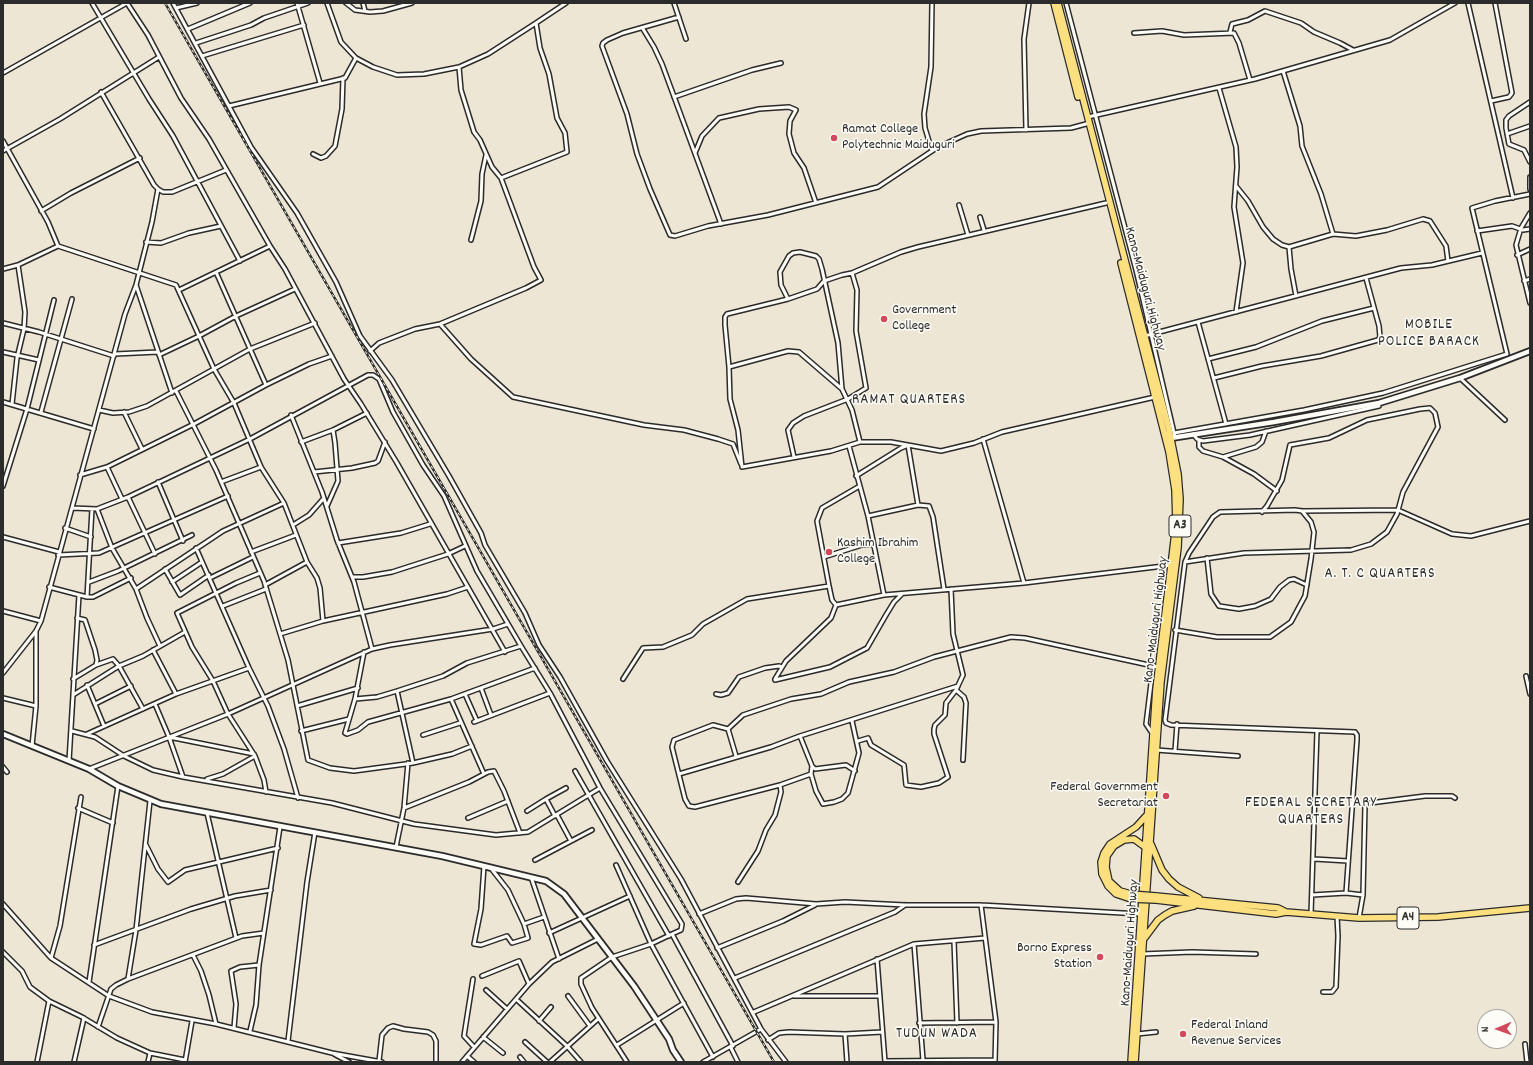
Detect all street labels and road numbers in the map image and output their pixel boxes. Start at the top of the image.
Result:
street label: Kano-Maiduguri Highway [1119,225,1169,353]
road number: A3 [1169,515,1191,537]
street label: Kano-Maiduguri Highway [1141,556,1173,684]
street label: Kano-Maiduguri Highway [1118,879,1144,1007]
road number: A4 [1397,907,1419,929]

